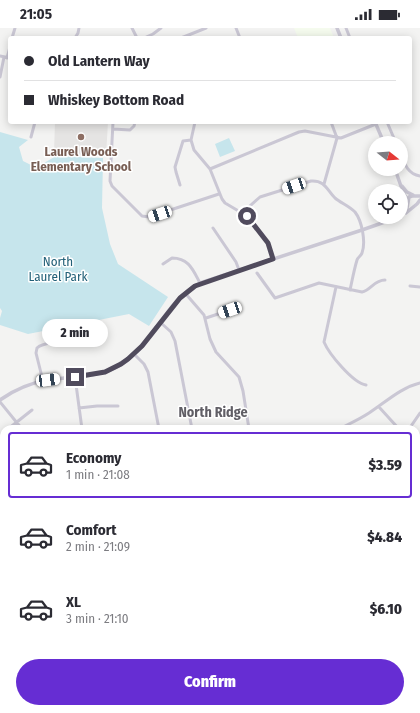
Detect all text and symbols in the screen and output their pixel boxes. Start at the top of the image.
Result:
text: 21:05 [20,5,52,23]
text: Old Lantern Way [48,52,150,70]
text: Whiskey Bottom Road [48,91,184,109]
marker: Laurel Woods Elementary School [76,132,86,142]
north arrow [368,136,408,176]
map controls [368,136,408,224]
place label: Laurel Woods Elementary School [31,144,132,174]
car [281,176,307,196]
button: locate [368,184,408,224]
car [147,205,173,223]
route start [238,207,256,225]
park label: North Laurel Park [28,254,88,284]
car [217,300,243,320]
callout: 2 min [42,319,108,347]
text: 2 min [61,325,89,340]
route end [66,368,84,386]
car [35,373,61,387]
district label: North Ridge [178,404,248,421]
icon: car [18,447,54,483]
text: Economy [66,449,121,467]
text: $3.59 [368,456,402,474]
text: 1 min · 21:08 [66,467,130,482]
icon: car [18,519,54,555]
text: Comfort [66,521,117,539]
text: $4.84 [367,528,402,546]
text: 2 min · 21:09 [66,539,130,554]
icon: car [18,591,54,627]
text: XL [66,593,81,611]
text: $6.10 [370,600,402,618]
text: 3 min · 21:10 [66,611,129,626]
button: Confirm [16,659,404,705]

